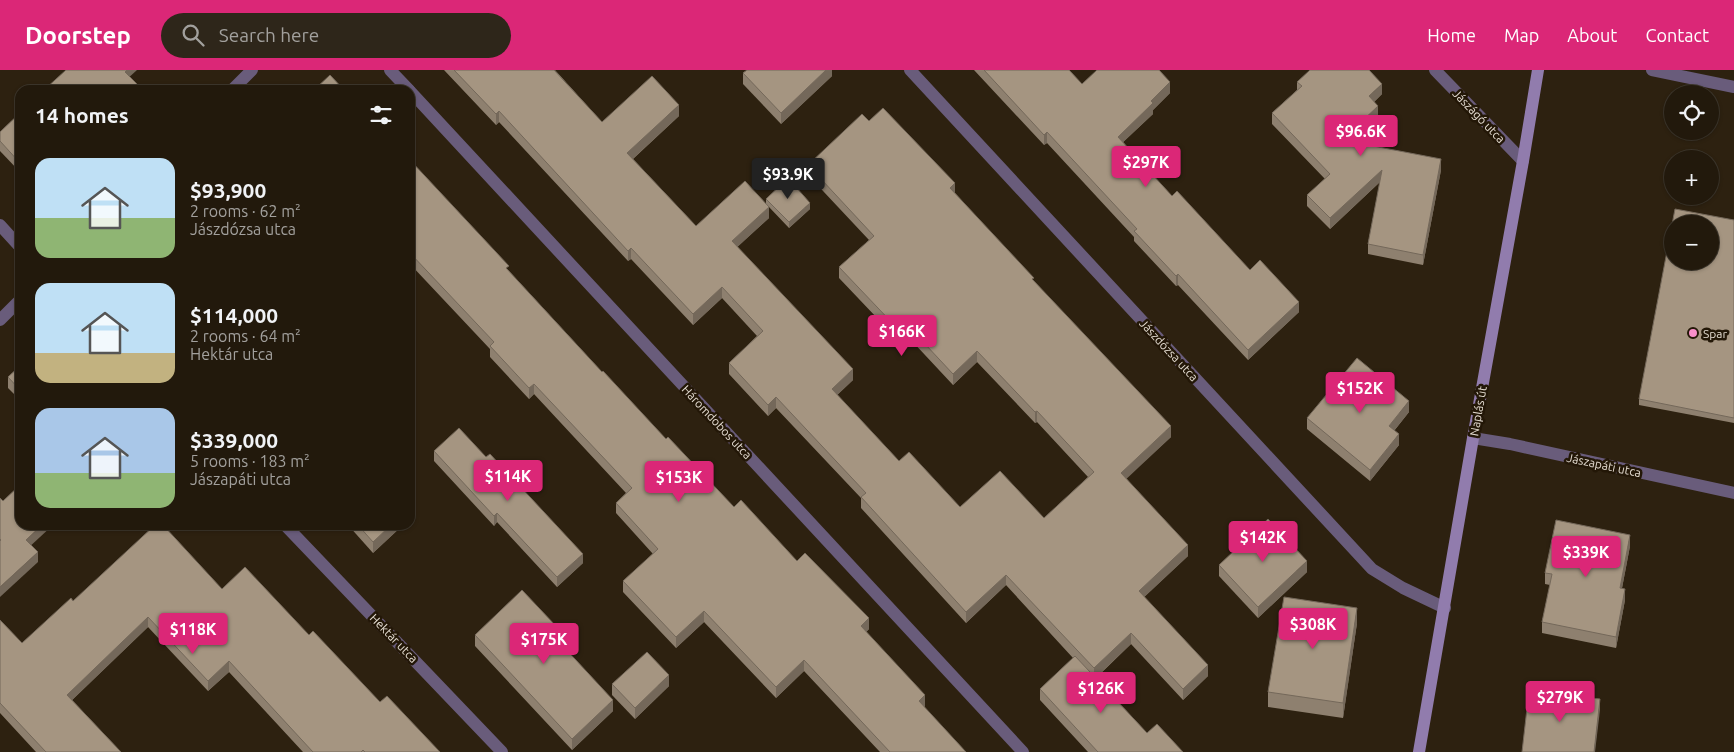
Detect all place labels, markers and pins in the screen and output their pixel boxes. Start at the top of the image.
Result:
pin: $96.6K [1320,114,1402,157]
pin: $297K [1111,146,1181,188]
pin: $93.9K [747,158,829,200]
pin: $166K [867,314,937,357]
marker: Spar [1687,327,1699,339]
place label: Spar [1703,327,1727,340]
pin: $152K [1325,372,1395,414]
pin: $114K [473,460,543,502]
pin: $153K [644,460,714,503]
pin: $142K [1228,520,1298,563]
pin: $339K [1551,536,1621,578]
pin: $308K [1278,608,1348,650]
pin: $118K [158,612,228,655]
pin: $175K [509,622,579,665]
pin: $126K [1066,672,1136,714]
pin: $279K [1525,680,1595,723]

